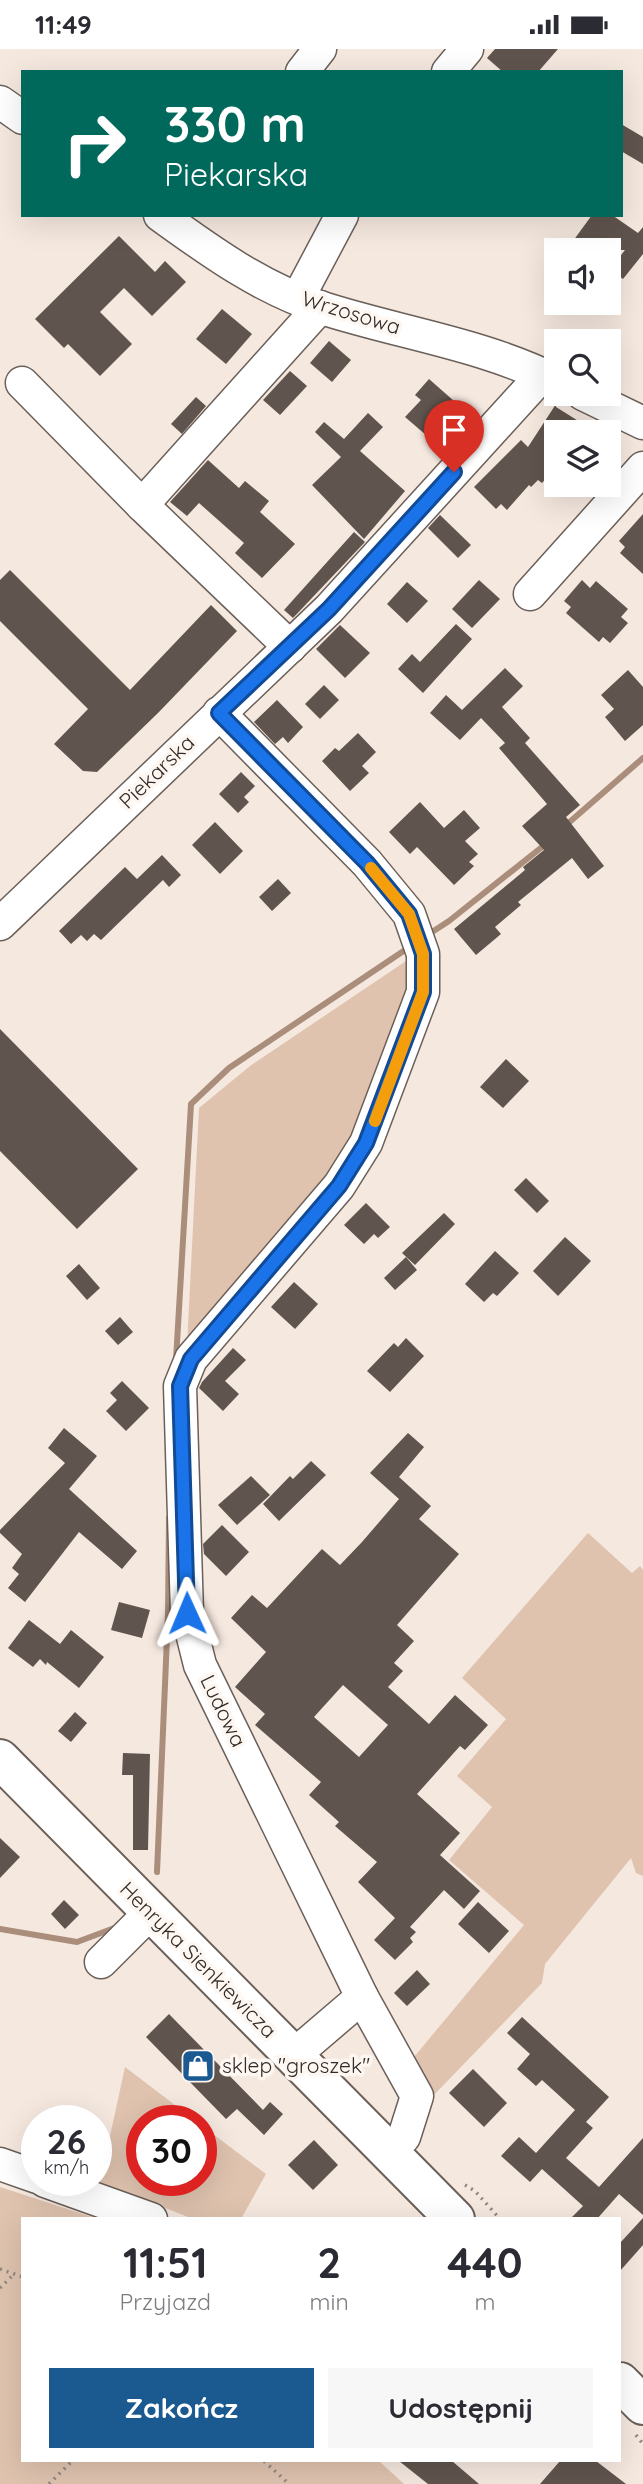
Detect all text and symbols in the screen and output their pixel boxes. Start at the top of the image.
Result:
text: 11:49 [35,8,92,41]
text: 330 m [164,93,306,154]
icon: right [49,98,140,189]
text: Piekarska [164,154,308,194]
map controls [544,238,621,497]
button: sound [544,238,621,315]
street label: Wrzosowa [299,285,404,339]
button: search [544,329,621,406]
pin [424,400,484,472]
icon: arrive [435,411,473,449]
button: layers [544,420,621,497]
street label: Piekarska [113,729,199,813]
position arrow [150,1576,224,1650]
street label: Ludowa [195,1670,252,1751]
street label: Henryka Sienkiewicza [115,1876,282,2043]
shop icon: sklep "groszek" [179,2047,217,2085]
place label: sklep "groszek" [222,2052,370,2078]
speed limit sign: 30 [126,2105,217,2196]
text: 26 [47,2119,86,2163]
text: km/h [44,2156,89,2179]
text: 11:51 [123,2236,208,2289]
text: 2 [317,2236,341,2289]
text: 440 [447,2236,522,2289]
text: Przyjazd [120,2287,211,2316]
text: min [310,2287,349,2316]
text: m [474,2287,495,2316]
button: Zakończ [49,2368,314,2448]
button: Udostępnij [328,2368,593,2448]

